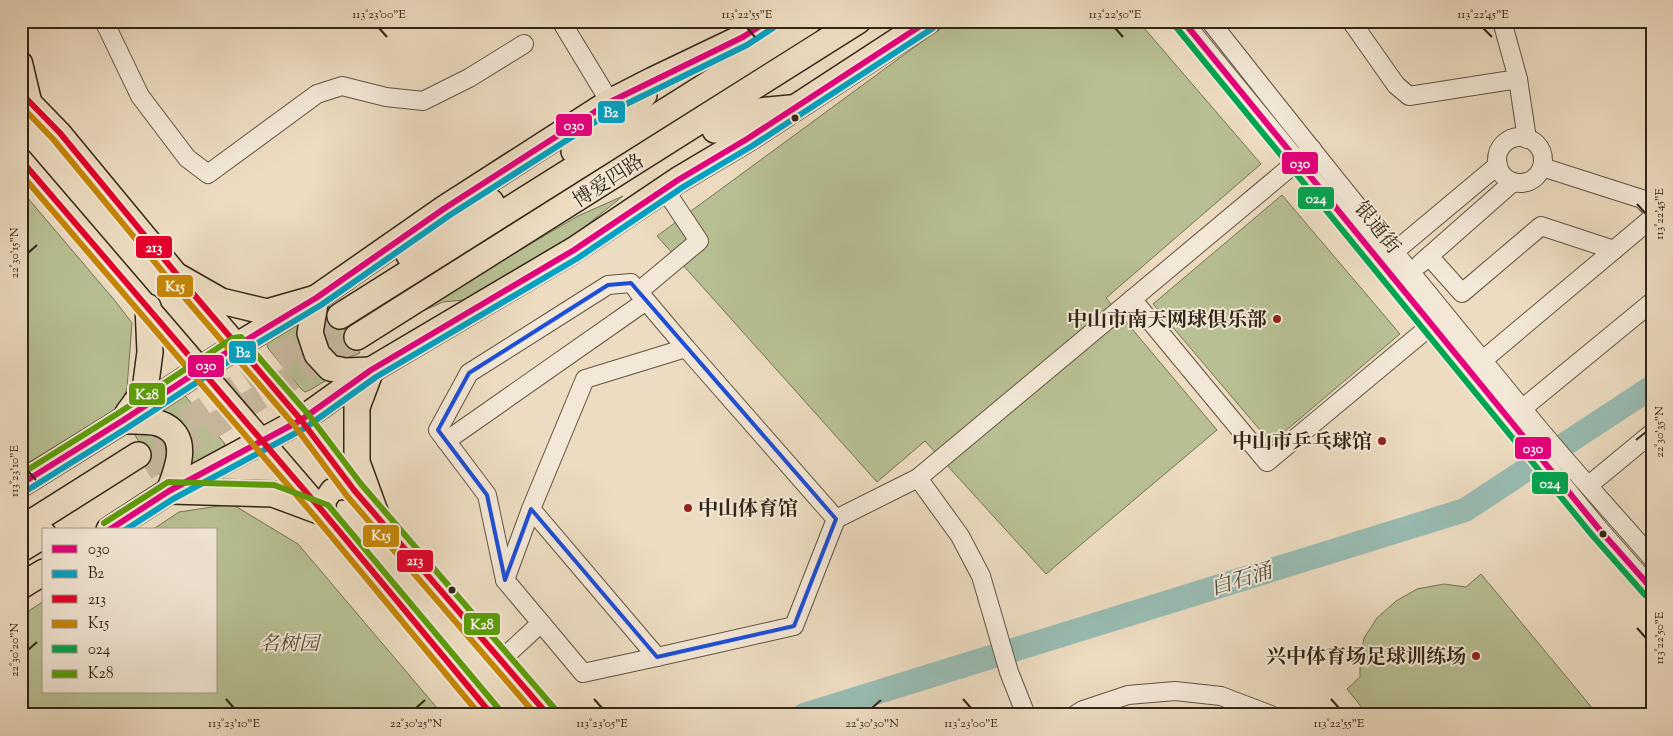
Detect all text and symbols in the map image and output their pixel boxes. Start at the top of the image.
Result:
text: 113°23'00"E [352,6,406,24]
text: 113°22'55"E [722,6,773,24]
text: 113°22'50"E [1089,6,1142,24]
text: 113°22'45"E [1457,6,1509,24]
line badge: B2 [597,100,626,124]
text: B2 [603,104,619,124]
line badge: 030 [555,113,593,137]
unlabelled marker [790,113,800,123]
text: 030 [564,117,585,137]
street label: 博爱四路 [568,148,651,216]
line badge: 030 [1281,151,1319,175]
text: 030 [1290,155,1311,175]
line badge: 024 [1297,186,1335,210]
text: 113°22'45"E [1651,188,1669,240]
text: 024 [1306,190,1326,210]
street label: 银通街 [1346,196,1406,261]
text: 22°30'15"N [6,227,24,278]
line badge: 213 [135,235,173,259]
text: 213 [146,239,163,259]
line badge: K15 [156,274,194,298]
text: K15 [165,278,185,298]
place label: 中山市南天网球俱乐部 [1067,307,1267,336]
marker: 中山市南天网球俱乐部 [1271,313,1283,325]
line badge: B2 [228,340,257,364]
text: B2 [235,344,251,364]
line badge: 030 [187,354,225,378]
text: 030 [196,357,217,377]
line badge: K28 [128,382,166,406]
text: K28 [135,386,159,406]
text: 22°30'35"N [1651,406,1669,458]
place label: 中山市乒乓球馆 [1232,429,1372,458]
marker: 中山市乒乓球馆 [1376,435,1388,447]
line badge: 030 [1514,436,1552,460]
text: 030 [1523,440,1544,460]
text: 113°23'10"E [6,444,24,497]
line badge: 024 [1531,471,1569,495]
text: 024 [1540,475,1560,495]
place label: 中山体育馆 [698,496,798,525]
marker: 中山体育馆 [682,502,694,514]
line badge: K15 [362,524,400,548]
text: K15 [371,527,391,547]
legend [42,528,218,694]
unlabelled marker [1598,529,1608,539]
text: 030 [88,540,110,561]
line badge: 213 [396,549,434,573]
text: 213 [407,552,424,572]
water label: 白石涌 [1207,557,1278,604]
text: B2 [88,564,104,585]
unlabelled marker [447,585,457,595]
text: 213 [88,590,106,611]
text: 113°22'50"E [1651,611,1669,664]
line badge: K28 [463,612,501,636]
text: K15 [88,614,109,635]
text: K28 [470,616,494,636]
text: 22°30'20"N [6,622,24,677]
park label: 名树园 [259,631,322,660]
text: 024 [88,640,111,661]
place label: 兴中体育场足球训练场 [1266,644,1466,673]
marker: 兴中体育场足球训练场 [1470,650,1482,662]
text: K28 [88,664,113,685]
text: 113°23'10"E [208,715,261,733]
text: 22°30'25"N [390,715,443,733]
text: 113°23'05"E [576,715,629,733]
text: 22°30'30"N [845,715,899,733]
text: 113°23'00"E [944,715,998,733]
text: 113°22'55"E [1314,715,1365,733]

